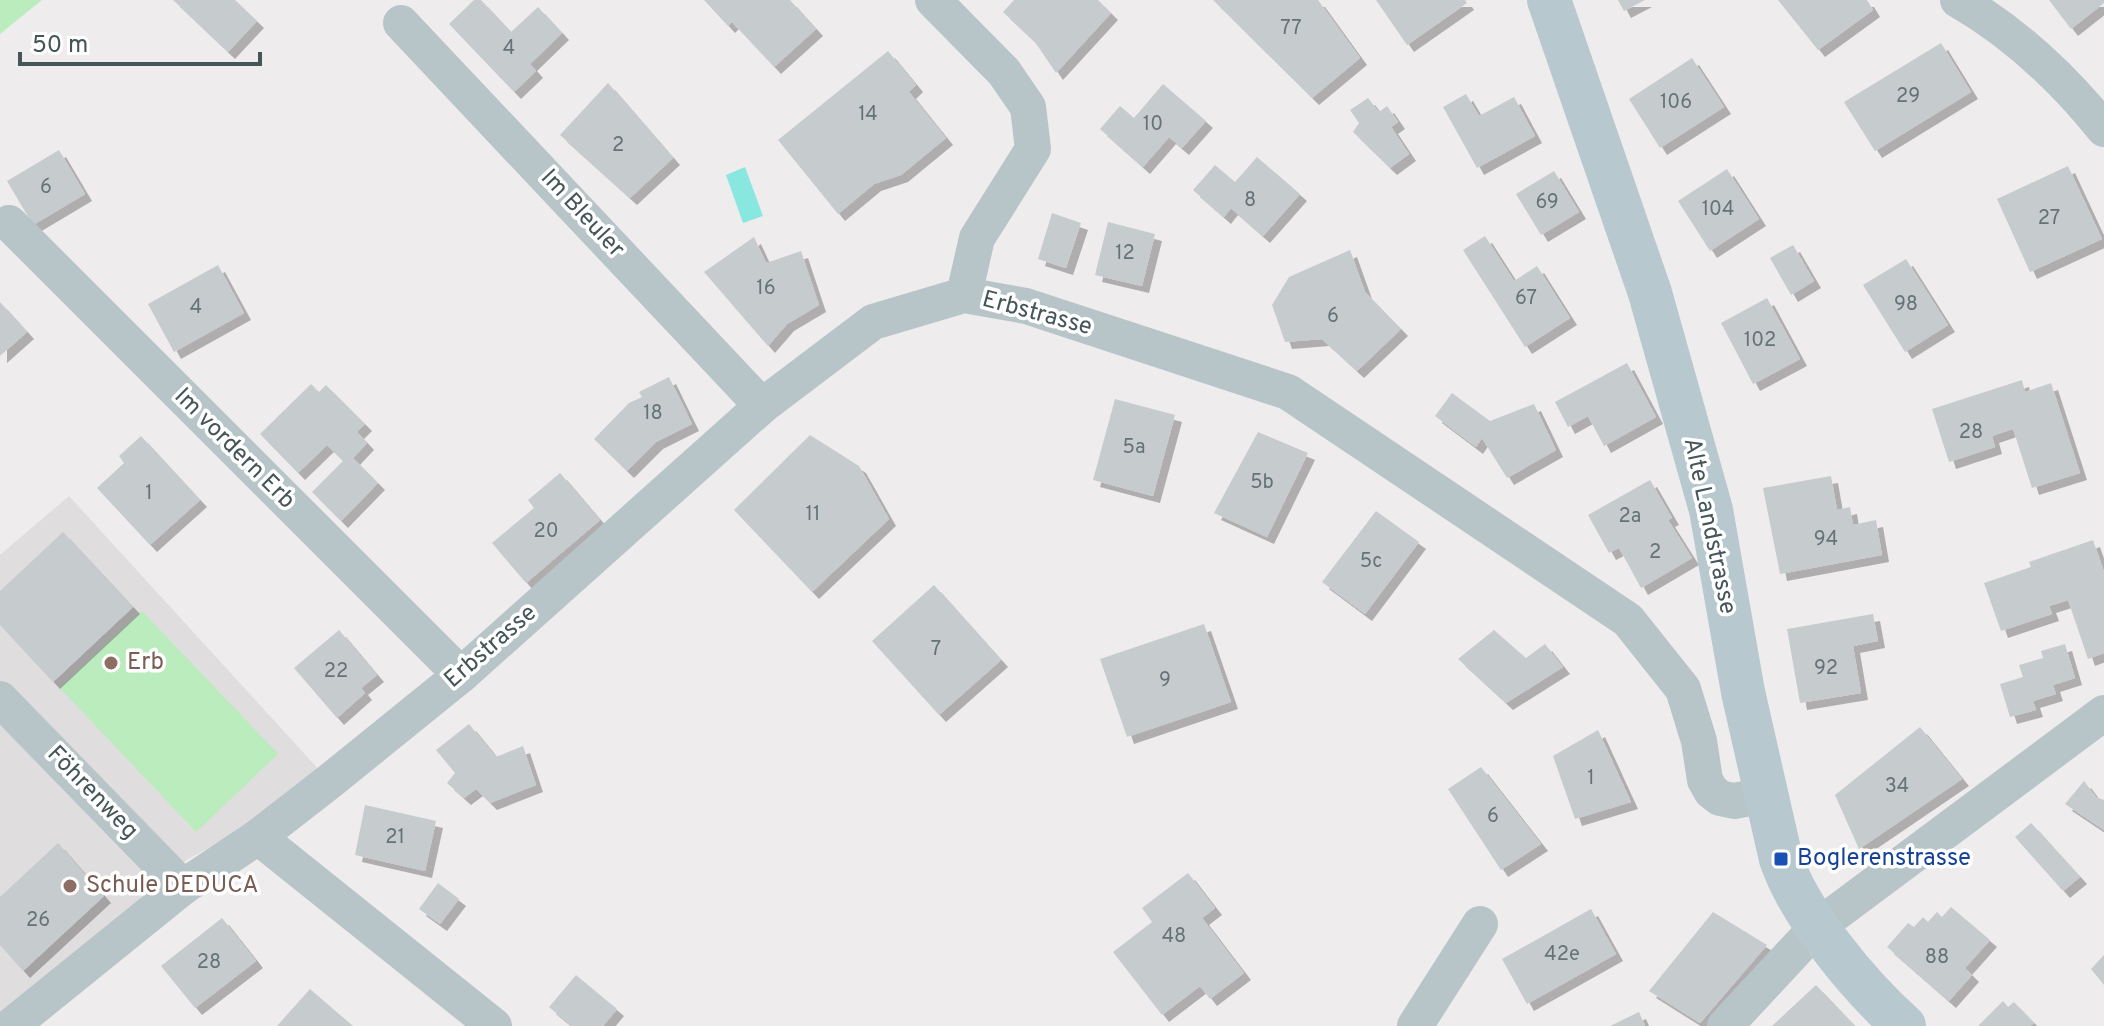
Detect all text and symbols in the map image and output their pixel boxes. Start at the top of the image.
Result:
scale bar [20,16,260,66]
house number: 77 [1280,16,1302,42]
text: 50 m [32,31,88,61]
house number: 4 [503,36,515,62]
house number: 29 [1896,84,1920,110]
house number: 106 [1660,90,1692,116]
house number: 14 [858,102,878,128]
house number: 10 [1143,112,1163,138]
house number: 2 [612,133,624,159]
street label: Im Bleuler [534,164,630,264]
house number: 6 [40,175,52,201]
house number: 8 [1244,188,1256,214]
house number: 69 [1535,190,1559,216]
house number: 104 [1702,197,1734,223]
house number: 27 [2038,206,2060,232]
house number: 12 [1115,241,1135,267]
house number: 16 [756,276,776,302]
street label: Erbstrasse [979,285,1095,343]
house number: 67 [1515,286,1537,312]
house number: 98 [1894,292,1918,318]
house number: 4 [190,295,202,321]
house number: 6 [1327,304,1339,330]
house number: 102 [1744,328,1776,354]
street label: Im vordern Erb [167,382,301,516]
house number: 18 [643,401,663,427]
house number: 28 [1959,420,1983,446]
house number: 5a [1123,435,1145,461]
street label: Alte Landstrasse [1676,435,1742,617]
house number: 5b [1250,470,1274,496]
house number: 1 [145,481,153,507]
house number: 11 [806,502,820,528]
house number: 2a [1619,504,1641,530]
house number: 20 [533,519,559,545]
house number: 94 [1814,527,1838,553]
house number: 2 [1649,540,1661,566]
house number: 5c [1360,549,1382,575]
street label: Erbstrasse [439,599,543,695]
house number: 7 [931,637,941,663]
place label: Erb [127,648,164,678]
marker: Erb [102,654,120,672]
house number: 92 [1814,656,1838,682]
house number: 22 [324,659,348,685]
house number: 9 [1159,668,1171,694]
street label: Föhrenweg [40,740,144,846]
house number: 1 [1587,766,1595,792]
house number: 34 [1885,774,1909,800]
house number: 6 [1487,804,1499,830]
house number: 21 [385,825,405,851]
place label: Boglerenstrasse [1797,844,1971,874]
marker: Boglerenstrasse [1772,850,1790,868]
place label: Schule DEDUCA [86,871,259,901]
marker: Schule DEDUCA [61,877,79,895]
house number: 26 [26,908,50,934]
house number: 48 [1162,924,1186,950]
house number: 42e [1544,942,1580,968]
house number: 88 [1925,945,1949,971]
house number: 28 [197,950,221,976]

